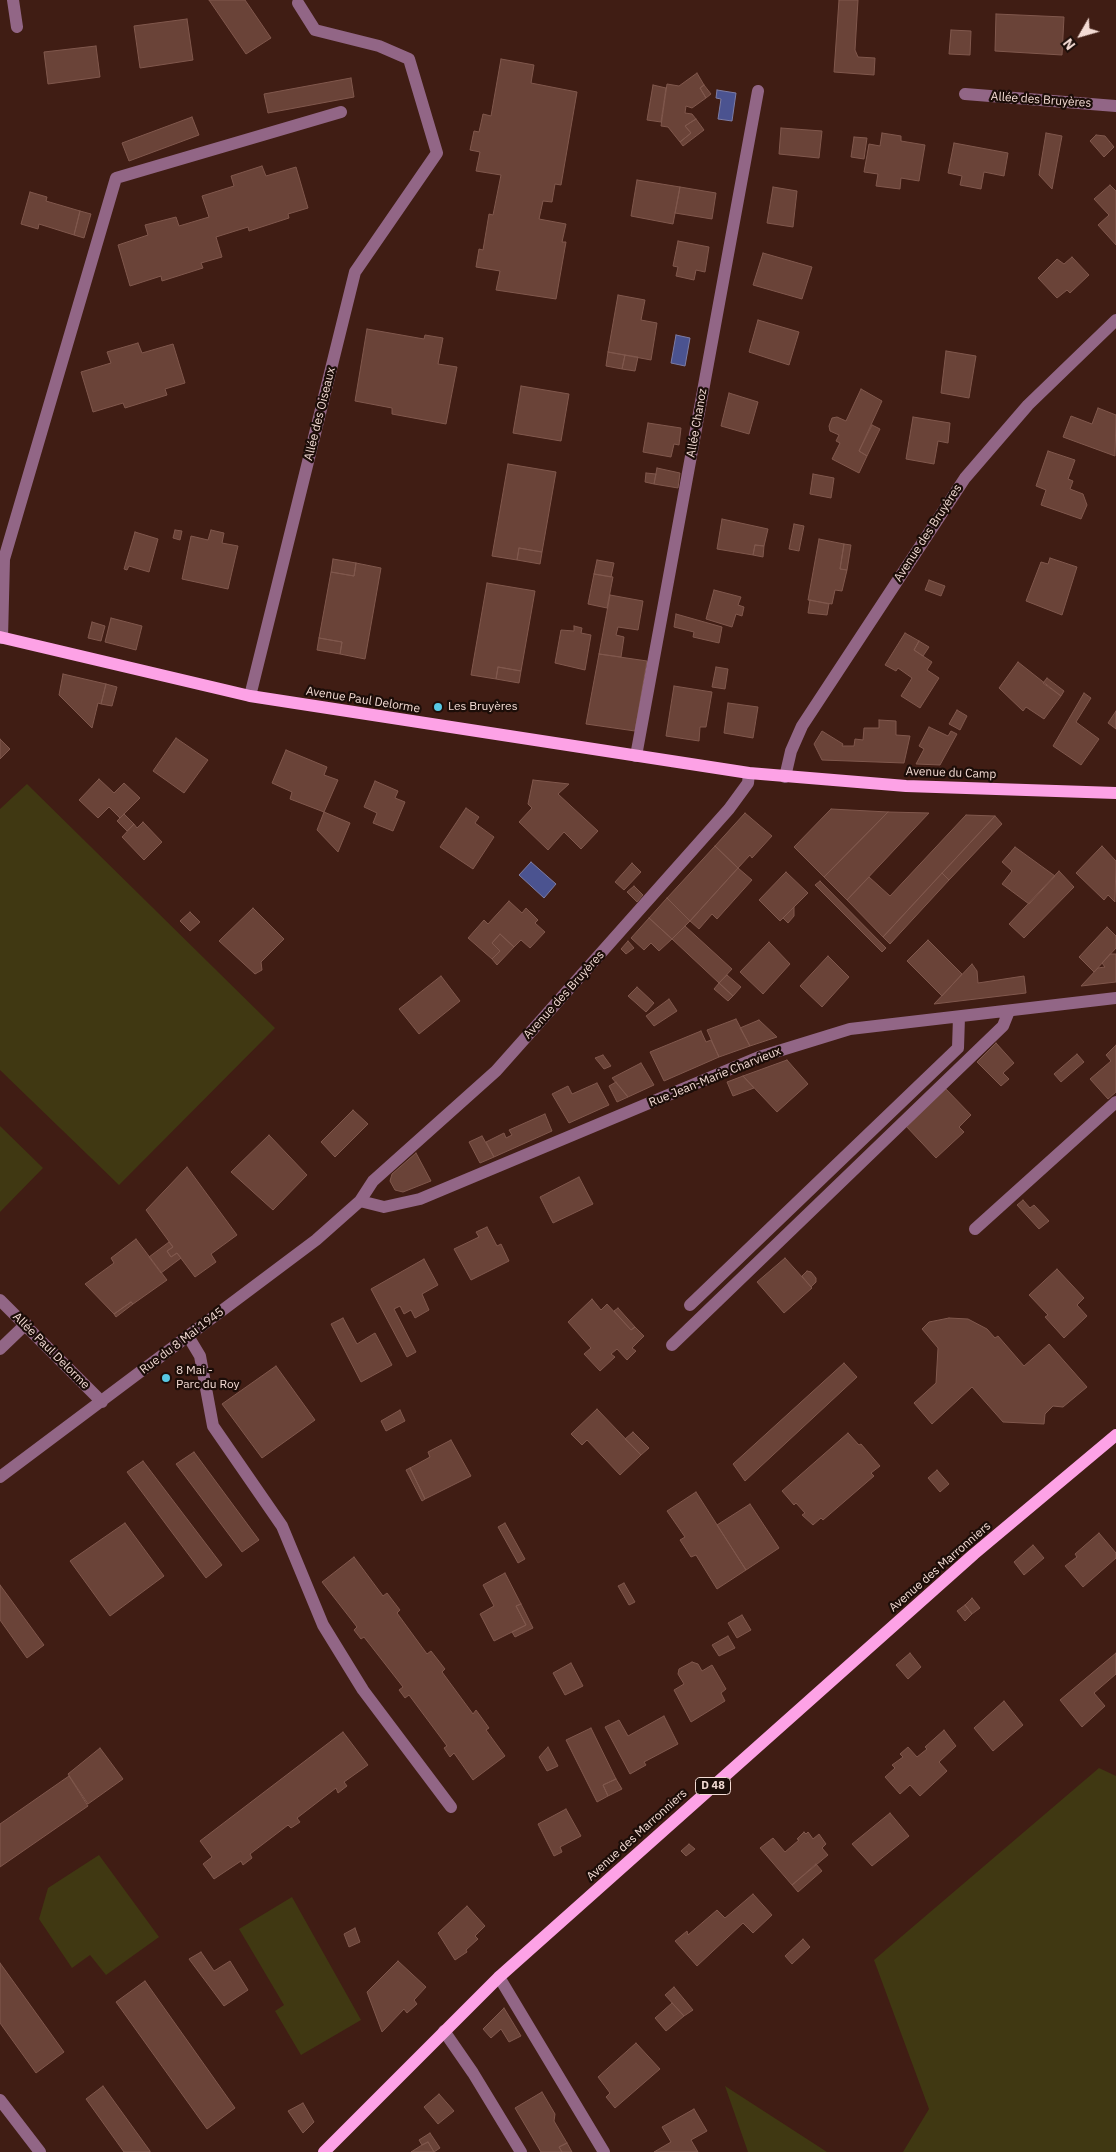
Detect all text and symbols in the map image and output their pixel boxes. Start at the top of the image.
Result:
north arrow [1056,10,1106,60]
text: N [1059,35,1079,54]
street label: Allée des Bruyères [990,89,1092,111]
street label: Allée des Oiseaux [301,366,339,462]
street label: Allée Chanoz [684,387,710,459]
street label: Avenue des Bruyères [891,481,965,585]
street label: Avenue Paul Delorme [305,684,421,716]
place label: Les Bruyères [448,700,518,714]
marker: Les Bruyères [432,701,444,713]
street label: Avenue du Camp [905,764,997,782]
street label: Avenue des Bruyères [521,948,607,1042]
street label: Rue Jean-Marie Charvieux [647,1044,783,1110]
street label: Rue du 8 Mai 1945 [137,1305,227,1377]
street label: Allée Paul Delorme [10,1310,92,1392]
place label: 8 Mai - Parc du Roy [176,1364,240,1392]
marker: 8 Mai - Parc du Roy [160,1372,172,1384]
street label: Avenue des Marronniers [886,1519,994,1615]
road number: D 48 [696,1778,730,1794]
street label: Avenue des Marronniers [584,1786,690,1884]

